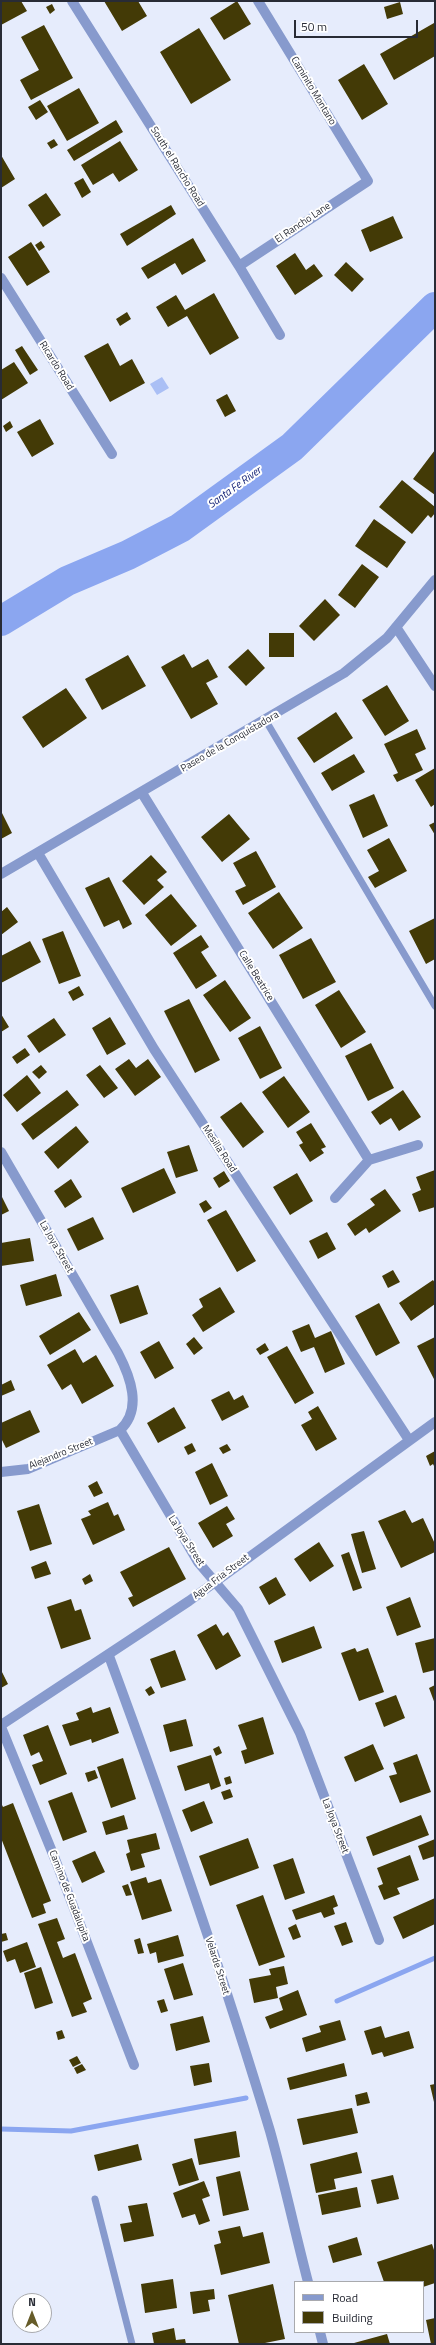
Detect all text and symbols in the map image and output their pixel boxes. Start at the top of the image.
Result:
scale bar [296,12,420,38]
text: 50 m [301,17,327,36]
street label: Caminito Montano [288,55,338,127]
street label: South el Rancho Road [148,125,206,209]
street label: El Rancho Lane [273,200,333,246]
street label: Ricardo Road [36,339,76,393]
water label: Santa Fe River [206,464,264,512]
street label: Paseo de la Conquistadora [179,709,281,775]
street label: Calle Beatrice [236,949,276,1003]
street label: Mesilla Road [199,1123,239,1175]
street label: La Joya Street [36,1219,76,1275]
street label: Alejandro Street [27,1436,95,1472]
street label: La Joya Street [165,1514,207,1568]
street label: Agua Fria Street [191,1552,251,1602]
street label: La Joya Street [319,1797,351,1855]
street label: Camino de Guadalupita [46,1849,92,1943]
street label: Velarde Street [202,1936,232,1996]
legend [294,2281,424,2333]
text: Road [332,2288,358,2307]
north arrow [12,2293,52,2333]
text: N [28,2294,36,2310]
text: Building [332,2308,373,2327]

